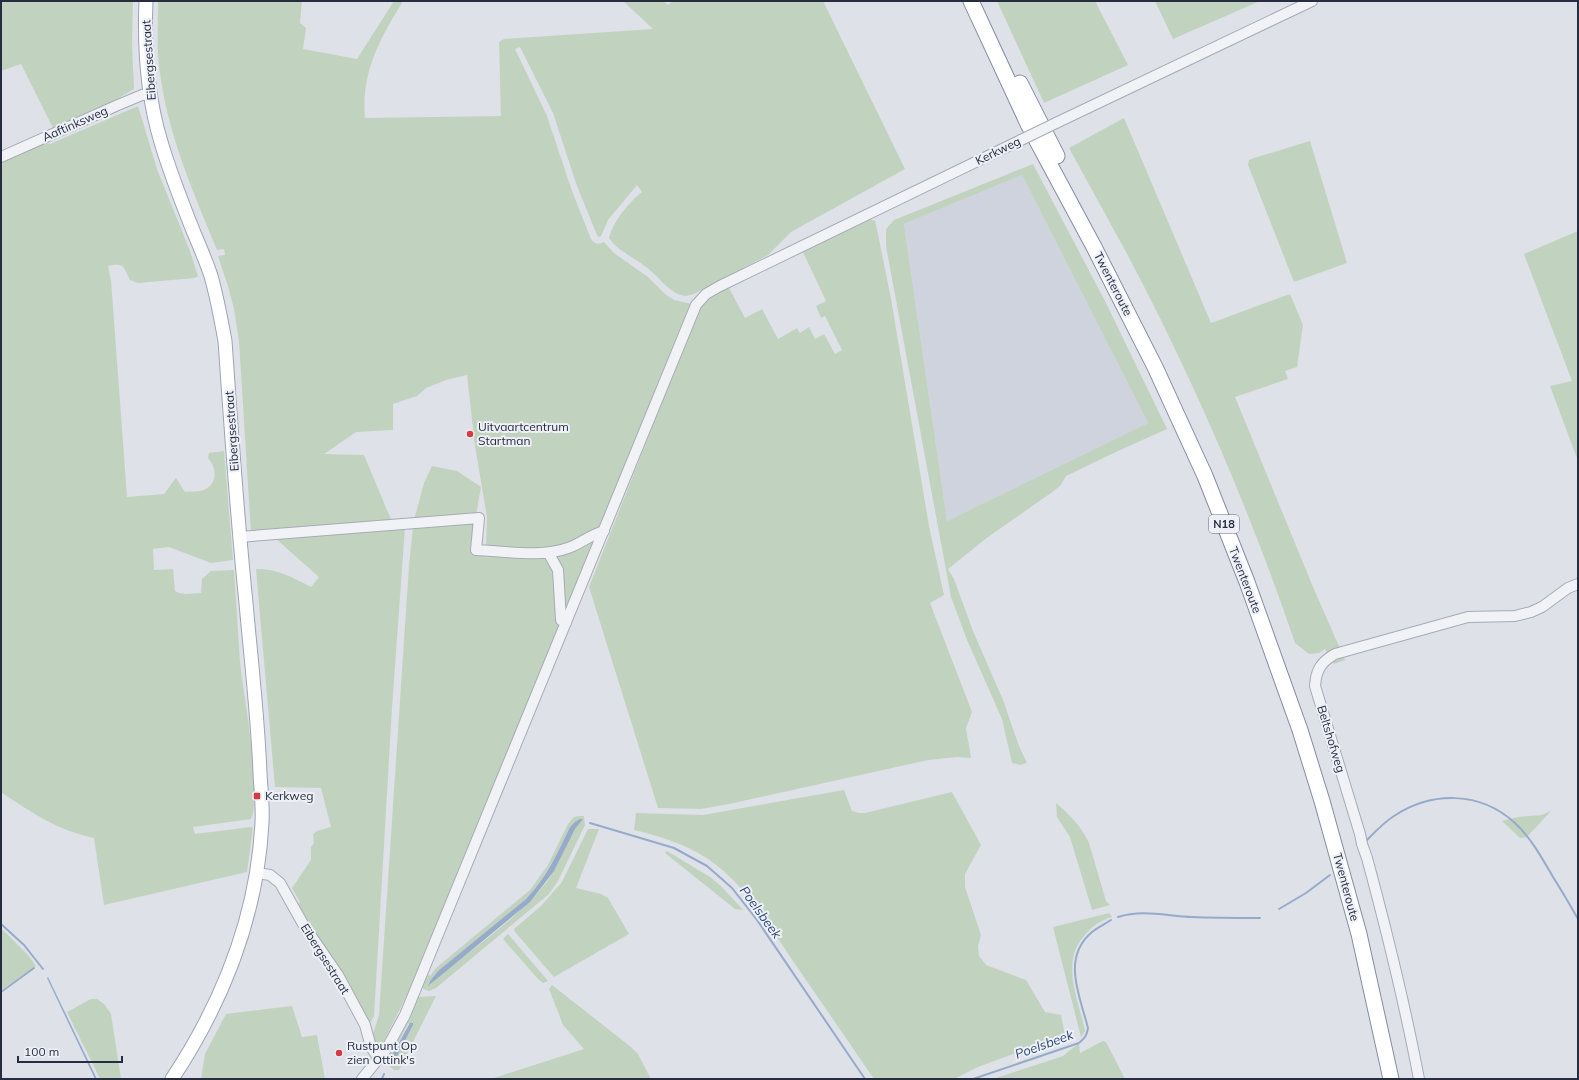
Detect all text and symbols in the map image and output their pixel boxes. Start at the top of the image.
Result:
street label: Eibergsestraat [138,19,159,101]
street label: Aaftinksweg [40,102,110,145]
street label: Kerkweg [973,133,1023,168]
street label: Twenteroute [1091,249,1136,318]
street label: Eibergsestraat [221,390,242,472]
place label: Uitvaartcentrum Startman [478,419,569,448]
marker: Uitvaartcentrum Startman [465,429,475,439]
road number: N18 [1209,515,1239,533]
street label: Twenteroute [1226,545,1265,615]
street label: Beltshofweg [1314,703,1349,774]
place label: Kerkweg [265,788,313,803]
marker: Kerkweg [252,791,262,801]
street label: Twenteroute [1330,851,1363,922]
water label: Poelsbeek [737,883,786,942]
street label: Eibergsestraat [298,921,353,997]
water label: Poelsbeek [1013,1026,1076,1062]
scale bar [18,1038,122,1064]
place label: Rustpunt Op zien Ottink's [347,1038,417,1067]
text: 100 m [24,1044,59,1059]
marker: Rustpunt Op zien Ottink's [334,1048,344,1058]

